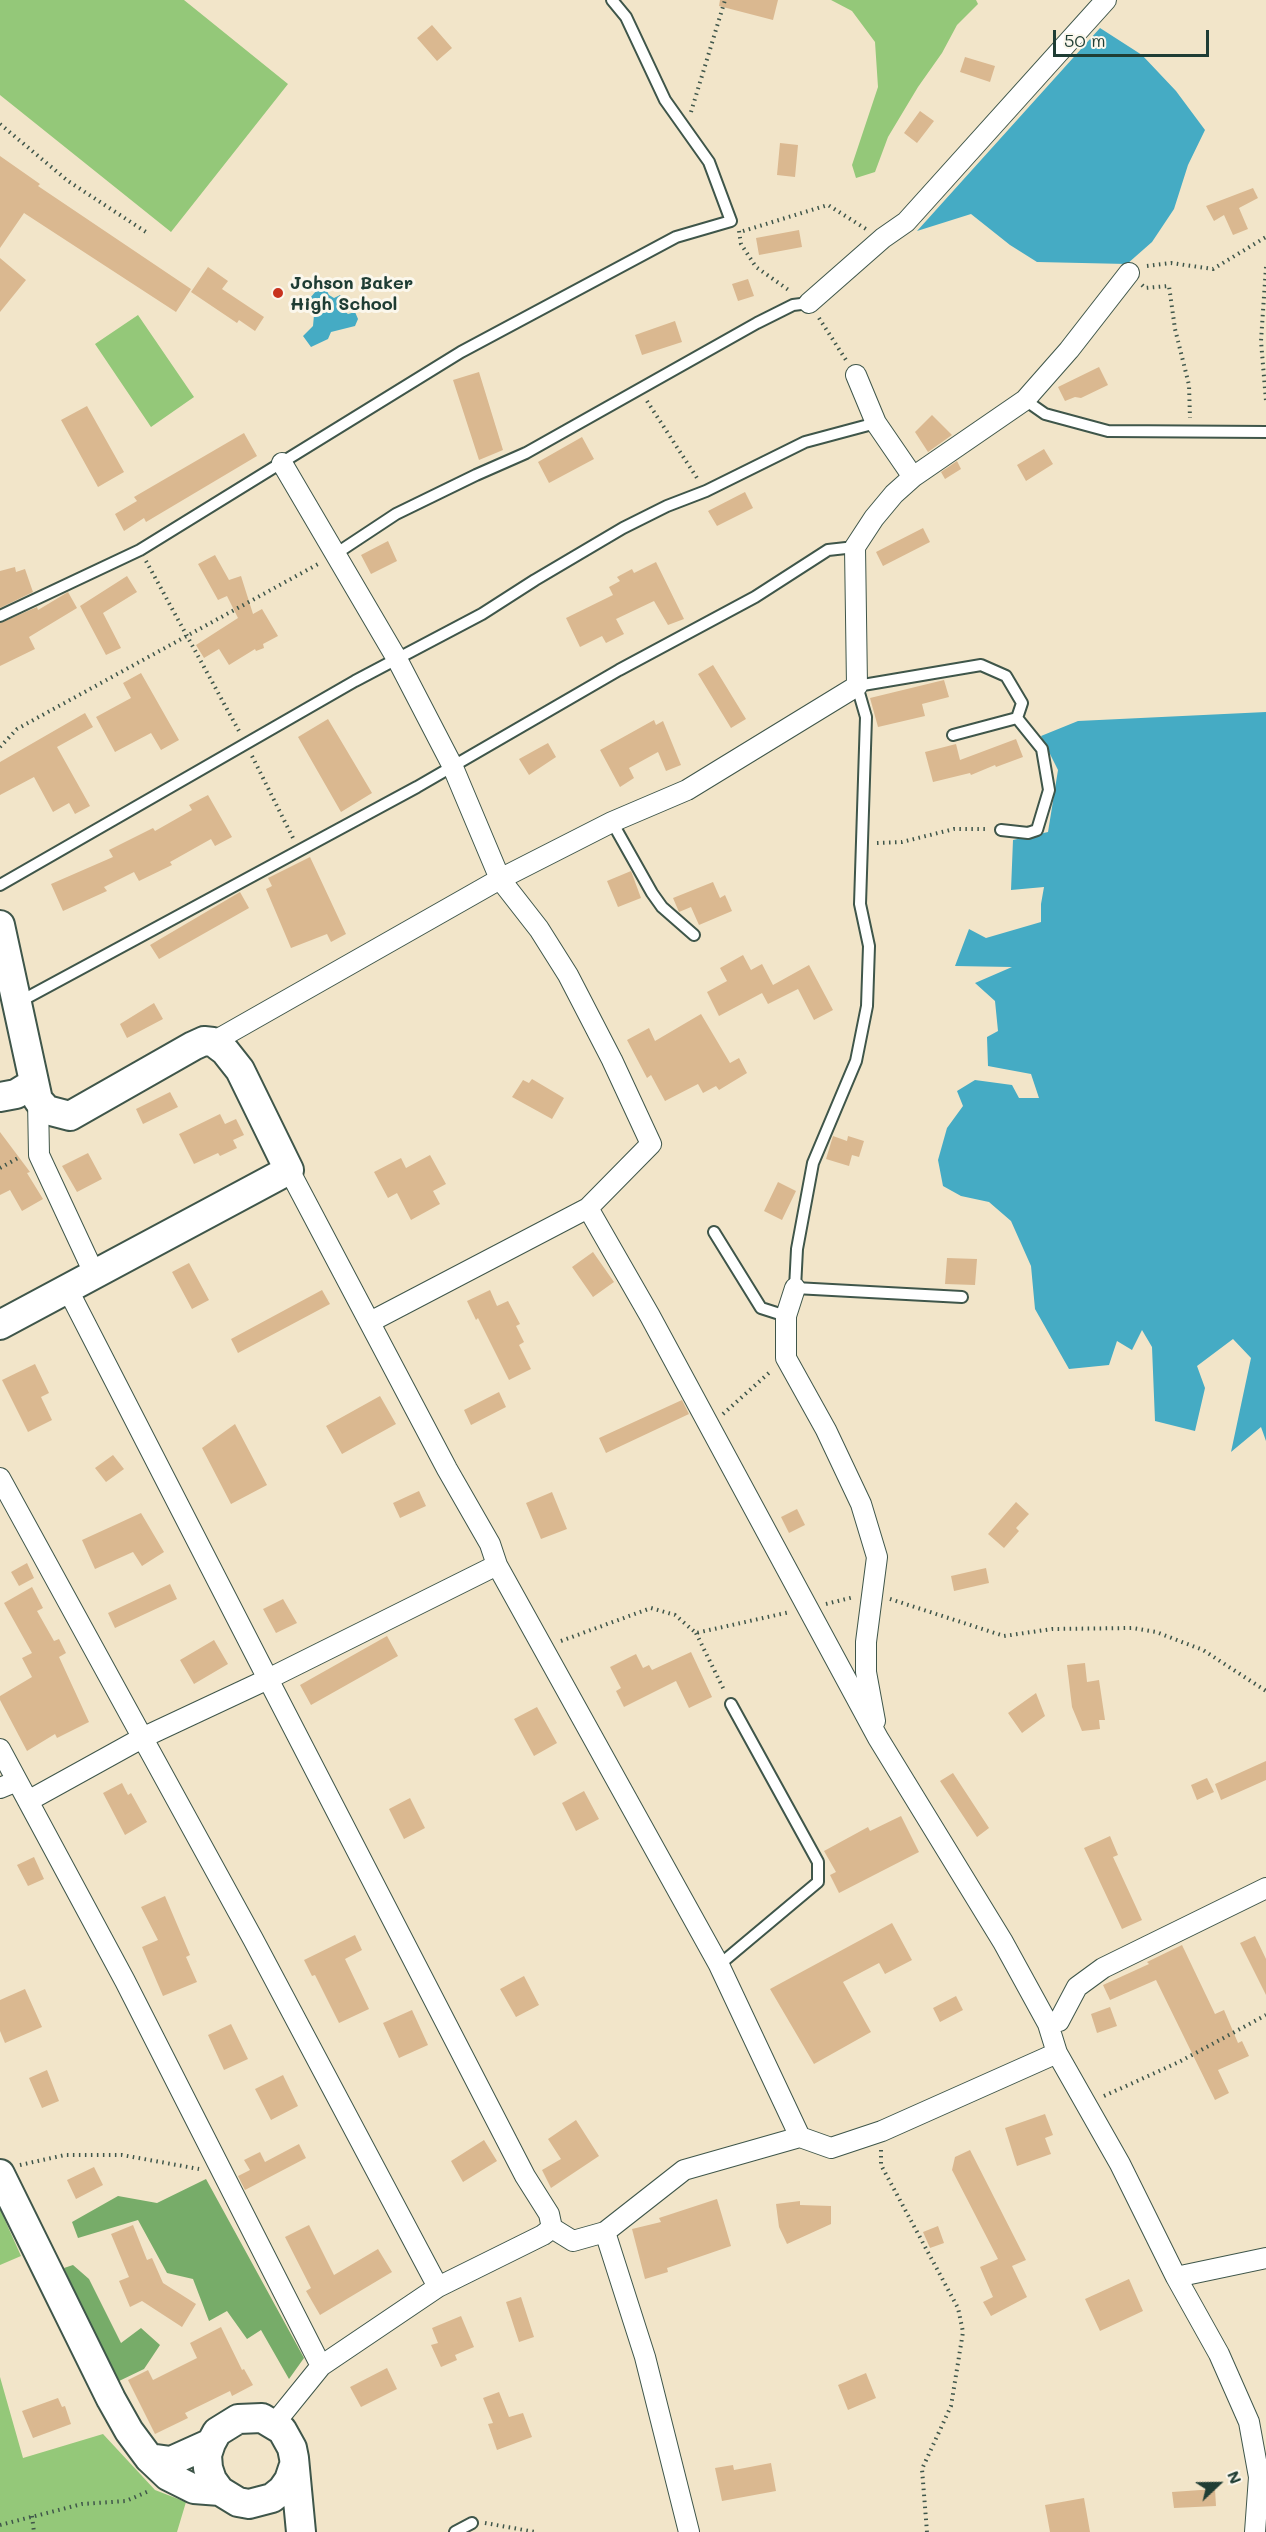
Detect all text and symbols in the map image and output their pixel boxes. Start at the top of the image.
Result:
scale bar [1056,18,1212,56]
text: 50 m [1064,28,1106,52]
place label: Johson Baker High School [290,272,413,314]
marker: Johson Baker High School [271,286,285,300]
north arrow [1188,2454,1248,2514]
text: N [1223,2468,1247,2487]

